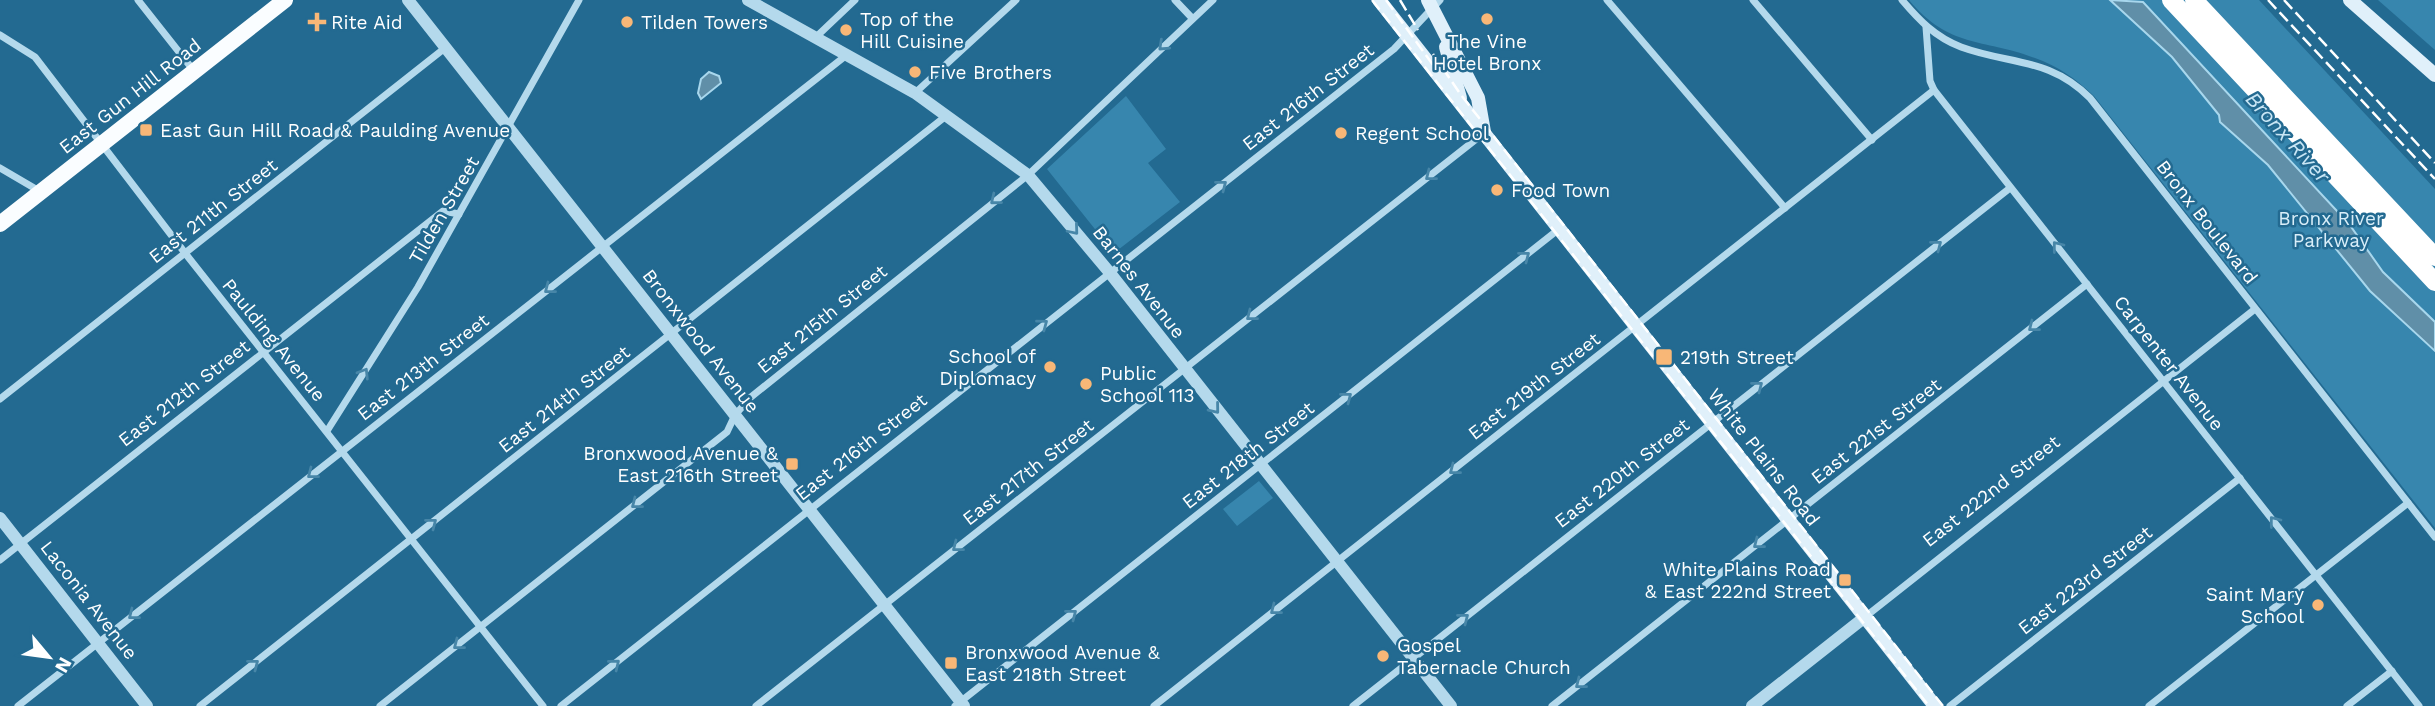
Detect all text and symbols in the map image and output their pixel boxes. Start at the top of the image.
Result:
place label: Top of the Hill Cuisine [860,8,964,53]
place label: Rite Aid [331,11,403,34]
place label: Tilden Towers [641,11,768,34]
marker: The Vine Hotel Bronx [1479,11,1495,27]
marker: Rite Aid [309,14,325,30]
marker: Tilden Towers [619,14,635,30]
marker: Top of the Hill Cuisine [838,22,854,38]
place label: The Vine Hotel Bronx [1433,30,1541,75]
street label: East Gun Hill Road [54,33,206,159]
one-way arrow [1158,38,1171,51]
street label: East 216th Street [1238,38,1378,156]
place label: Five Brothers [929,61,1052,84]
marker: Five Brothers [907,64,923,80]
water label: Bronx River [2241,86,2336,188]
place label: East Gun Hill Road & Paulding Avenue [160,119,510,142]
marker: East Gun Hill Road & Paulding Avenue [138,122,154,138]
place label: Regent School [1355,122,1489,145]
marker: Regent School [1333,125,1349,141]
street label: Tilden Street [404,152,484,268]
street label: East 211th Street [144,154,282,268]
street label: Bronx Boulevard [2151,155,2263,289]
one-way arrow [1426,167,1438,180]
place label: Food Town [1511,179,1610,202]
one-way arrow [1214,180,1227,193]
marker: Food Town [1489,182,1505,198]
one-way arrow [991,192,1003,205]
park label: Bronx River Parkway [2278,207,2384,252]
street label: Barnes Avenue [1088,221,1190,343]
one-way arrow [1066,222,1078,235]
one-way arrow [1929,241,1941,254]
one-way arrow [2052,242,2065,254]
one-way arrow [1518,251,1530,264]
street label: East 215th Street [752,260,892,378]
street label: Bronxwood Avenue [638,264,764,418]
street label: Paulding Avenue [217,274,331,406]
one-way arrow [544,280,556,293]
street label: Carpenter Avenue [2109,291,2229,435]
one-way arrow [1247,307,1259,320]
street label: East 213th Street [353,309,493,425]
one-way arrow [2028,318,2041,331]
one-way arrow [1035,320,1047,333]
street label: East 219th Street [1464,327,1605,445]
street label: East 212th Street [114,335,254,451]
street label: East 214th Street [494,340,634,458]
place label: School of Diplomacy [939,345,1037,390]
place label: 219th Street [1680,346,1794,369]
marker: 219th Street [1654,347,1674,367]
marker: School of Diplomacy [1042,359,1058,375]
place label: Public School 113 [1100,362,1195,407]
one-way arrow [355,368,368,381]
street label: East 221st Street [1806,373,1946,489]
marker: Public School 113 [1078,376,1094,392]
one-way arrow [1751,382,1763,395]
street label: White Plains Road [1703,384,1825,530]
street label: East 216th Street [791,388,931,506]
one-way arrow [1339,393,1351,406]
street label: East 218th Street [1178,396,1319,514]
one-way arrow [1207,400,1219,413]
street label: East 220th Street [1550,413,1694,533]
street label: East 217th Street [958,414,1098,530]
street label: East 222nd Street [1918,430,2064,552]
place label: Bronxwood Avenue & East 216th Street [583,442,778,487]
marker: Bronxwood Avenue & East 216th Street [784,456,800,472]
one-way arrow [1449,461,1462,474]
one-way arrow [307,466,319,479]
one-way arrow [631,496,644,508]
one-way arrow [2269,516,2282,529]
one-way arrow [425,518,437,531]
street label: East 223rd Street [2013,521,2157,639]
one-way arrow [1754,535,1766,548]
street label: Laconia Avenue [36,536,142,664]
one-way arrow [952,539,965,552]
place label: White Plains Road & East 222nd Street [1645,558,1831,603]
marker: White Plains Road & East 222nd Street [1837,572,1853,588]
place label: Saint Mary School [2206,583,2304,628]
marker: Saint Mary School [2310,597,2326,613]
one-way arrow [1271,602,1283,615]
one-way arrow [129,607,141,620]
one-way arrow [1064,610,1077,622]
one-way arrow [1456,614,1469,627]
north arrow [14,622,84,692]
place label: Gospel Tabernacle Church [1397,634,1571,679]
one-way arrow [453,637,466,649]
place label: Bronxwood Avenue & East 218th Street [965,641,1160,686]
marker: Gospel Tabernacle Church [1375,648,1391,664]
text: N [50,653,77,677]
marker: Bronxwood Avenue & East 218th Street [943,655,959,671]
one-way arrow [246,659,258,672]
one-way arrow [607,659,619,672]
one-way arrow [1575,676,1587,689]

